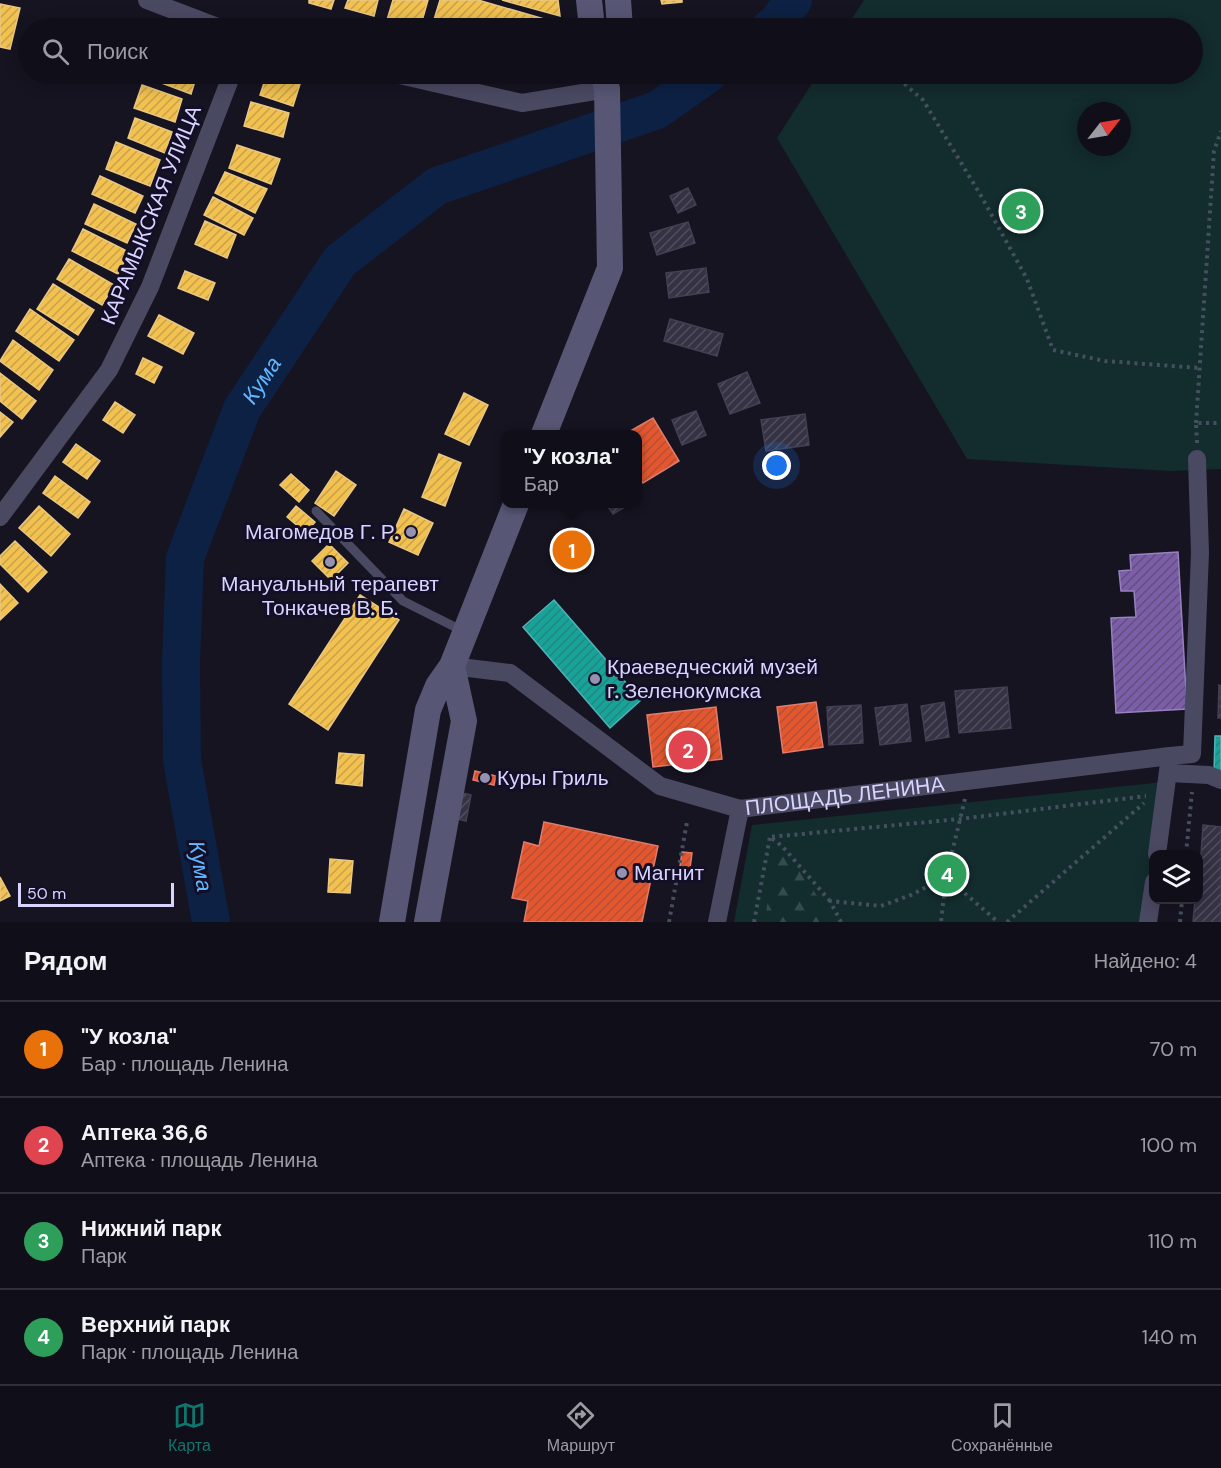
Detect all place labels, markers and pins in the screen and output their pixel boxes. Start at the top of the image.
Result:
pin: 3 [1002,188,1040,234]
place label: Магомедов Г. Р. [245,518,399,546]
marker: Магомедов Г. Р. [404,525,418,539]
pin: 1 [552,528,592,572]
marker: Мануальный терапевт Тонкачев В. Б. [323,555,337,569]
place label: Мануальный терапевт Тонкачев В. Б. [221,570,439,622]
place label: Краеведческий музей г. Зеленокумска [607,653,818,705]
marker: Краеведческий музей г. Зеленокумска [588,672,602,686]
pin: 2 [668,728,708,772]
place label: Куры Гриль [497,764,609,792]
marker: Куры Гриль [478,771,492,785]
pin: 4 [928,852,966,896]
place label: Магнит [634,859,704,887]
marker: Магнит [615,866,629,880]

